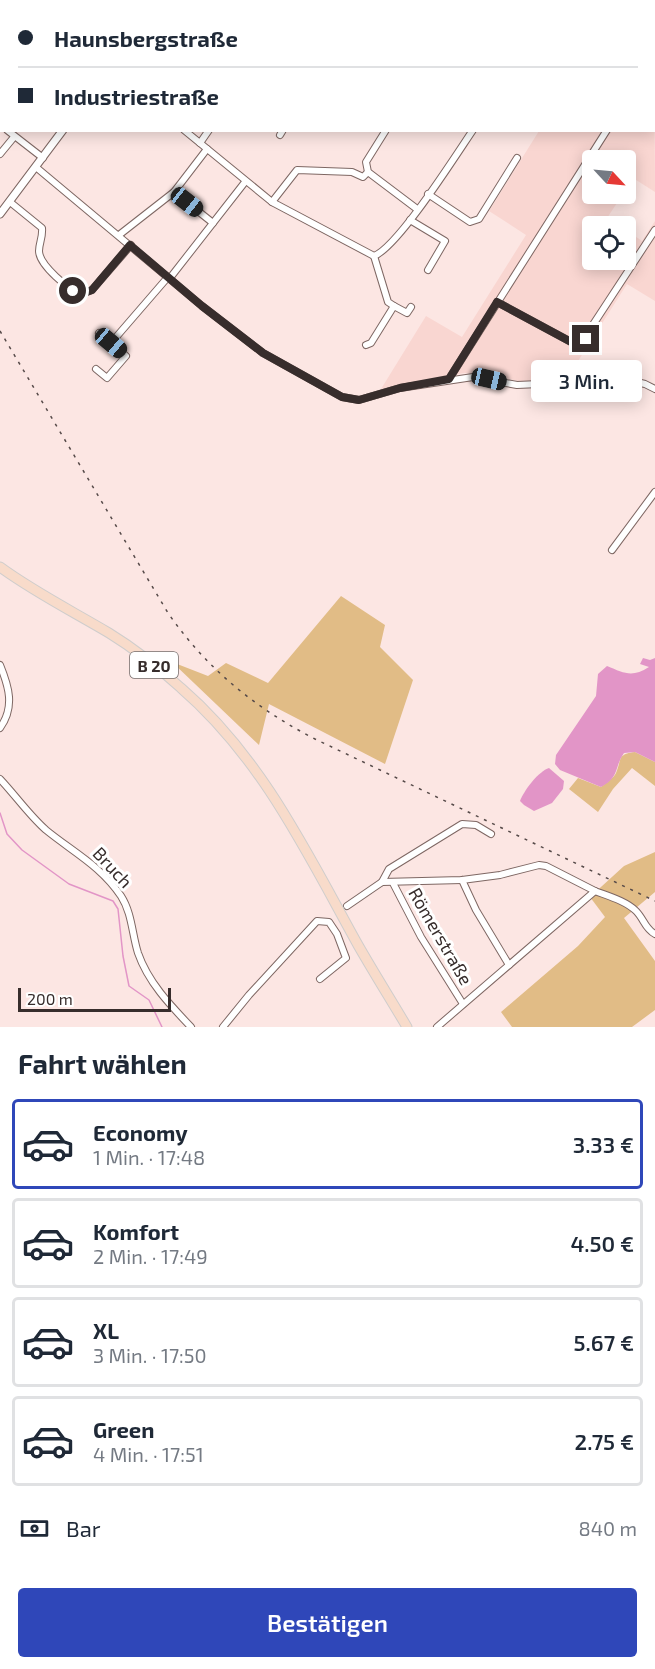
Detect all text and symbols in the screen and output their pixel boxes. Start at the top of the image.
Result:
text: Haunsbergstraße [54,25,238,51]
text: Industriestraße [54,83,219,109]
north arrow [582,150,636,204]
map controls [582,150,636,270]
car [167,184,207,220]
button: locate [582,216,636,270]
route start [59,277,86,304]
car [91,325,131,361]
route end [572,325,599,352]
callout: 3 Min. [530,360,642,402]
car [469,366,509,392]
text: 3 Min. [559,369,614,393]
road number: B 20 [130,652,178,678]
street label: Bruch [89,842,137,892]
street label: Römerstraße [404,883,478,989]
scale bar [18,985,171,1013]
text: 200 m [27,989,73,1008]
text: Fahrt wählen [18,1047,187,1079]
icon: car [21,1117,75,1171]
text: Economy [93,1119,188,1145]
text: 3.33 € [573,1131,634,1157]
text: 1 Min. · 17:48 [93,1145,205,1169]
icon: car [21,1216,75,1270]
text: Komfort [93,1218,179,1244]
text: 4.50 € [570,1230,634,1256]
text: 2 Min. · 17:49 [93,1244,208,1268]
icon: car [21,1315,75,1369]
text: XL [93,1317,119,1343]
text: 5.67 € [574,1329,634,1355]
text: 3 Min. · 17:50 [93,1343,207,1367]
icon: car [21,1414,75,1468]
text: Green [93,1416,155,1442]
text: 2.75 € [575,1428,634,1454]
text: 4 Min. · 17:51 [93,1442,204,1466]
icon: cash [18,1512,51,1545]
text: Bar [66,1515,101,1541]
text: 840 m [579,1516,637,1540]
button: Bestätigen [18,1588,637,1657]

